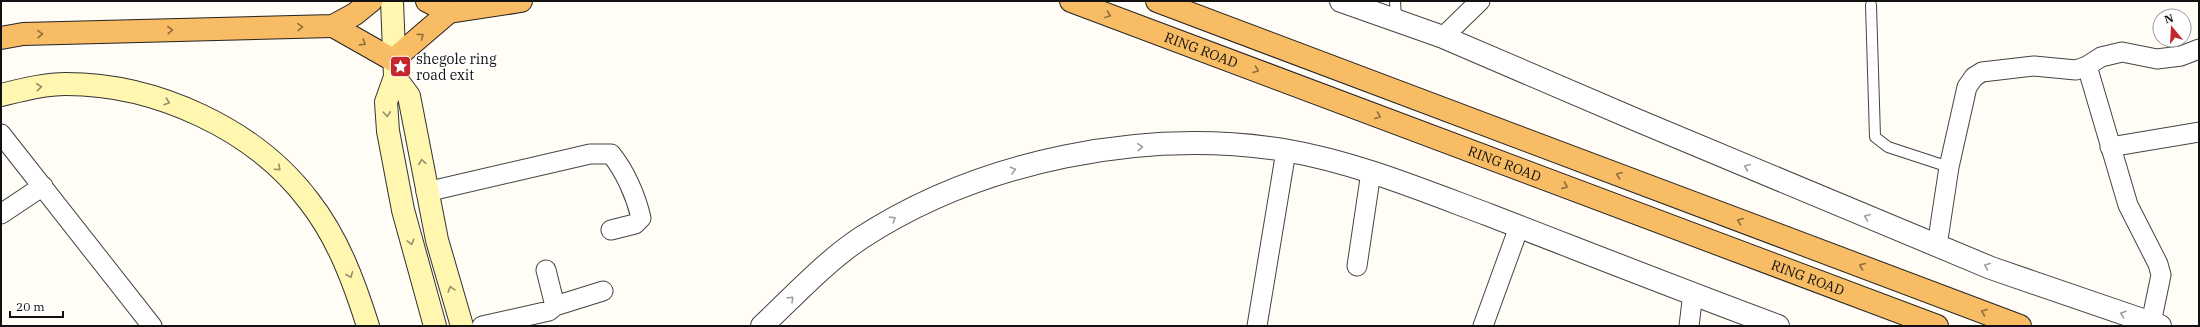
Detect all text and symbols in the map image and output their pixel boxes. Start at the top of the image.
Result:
north arrow [2152,8,2192,48]
one-way arrow [1104,10,1111,18]
text: N [2163,10,2175,26]
one-way arrow [297,23,303,31]
one-way arrow [167,26,173,34]
street label: RING ROAD [1162,28,1240,72]
one-way arrow [37,30,43,38]
one-way arrow [417,33,424,41]
one-way arrow [359,39,366,46]
place label: shegole ring road exit [416,50,497,84]
place icon: shegole ring road exit [388,54,414,80]
one-way arrow [1252,65,1259,73]
one-way arrow [36,83,42,92]
one-way arrow [163,97,170,106]
one-way arrow [382,111,391,117]
one-way arrow [1374,111,1381,119]
street label: RING ROAD [1465,142,1544,186]
one-way arrow [1137,143,1143,152]
one-way arrow [418,159,427,165]
one-way arrow [273,163,281,171]
one-way arrow [1744,163,1751,171]
one-way arrow [1009,167,1016,175]
one-way arrow [1615,171,1622,179]
one-way arrow [1561,182,1568,190]
one-way arrow [1864,213,1871,221]
one-way arrow [888,217,895,224]
one-way arrow [1737,217,1744,225]
one-way arrow [407,238,415,245]
street label: RING ROAD [1769,256,1847,300]
one-way arrow [1859,263,1866,271]
one-way arrow [1984,263,1991,271]
one-way arrow [345,270,353,278]
one-way arrow [447,285,456,292]
scale bar [10,293,63,319]
one-way arrow [786,297,793,304]
text: 20 m [16,299,45,314]
one-way arrow [1980,309,1987,317]
one-way arrow [2120,310,2127,318]

